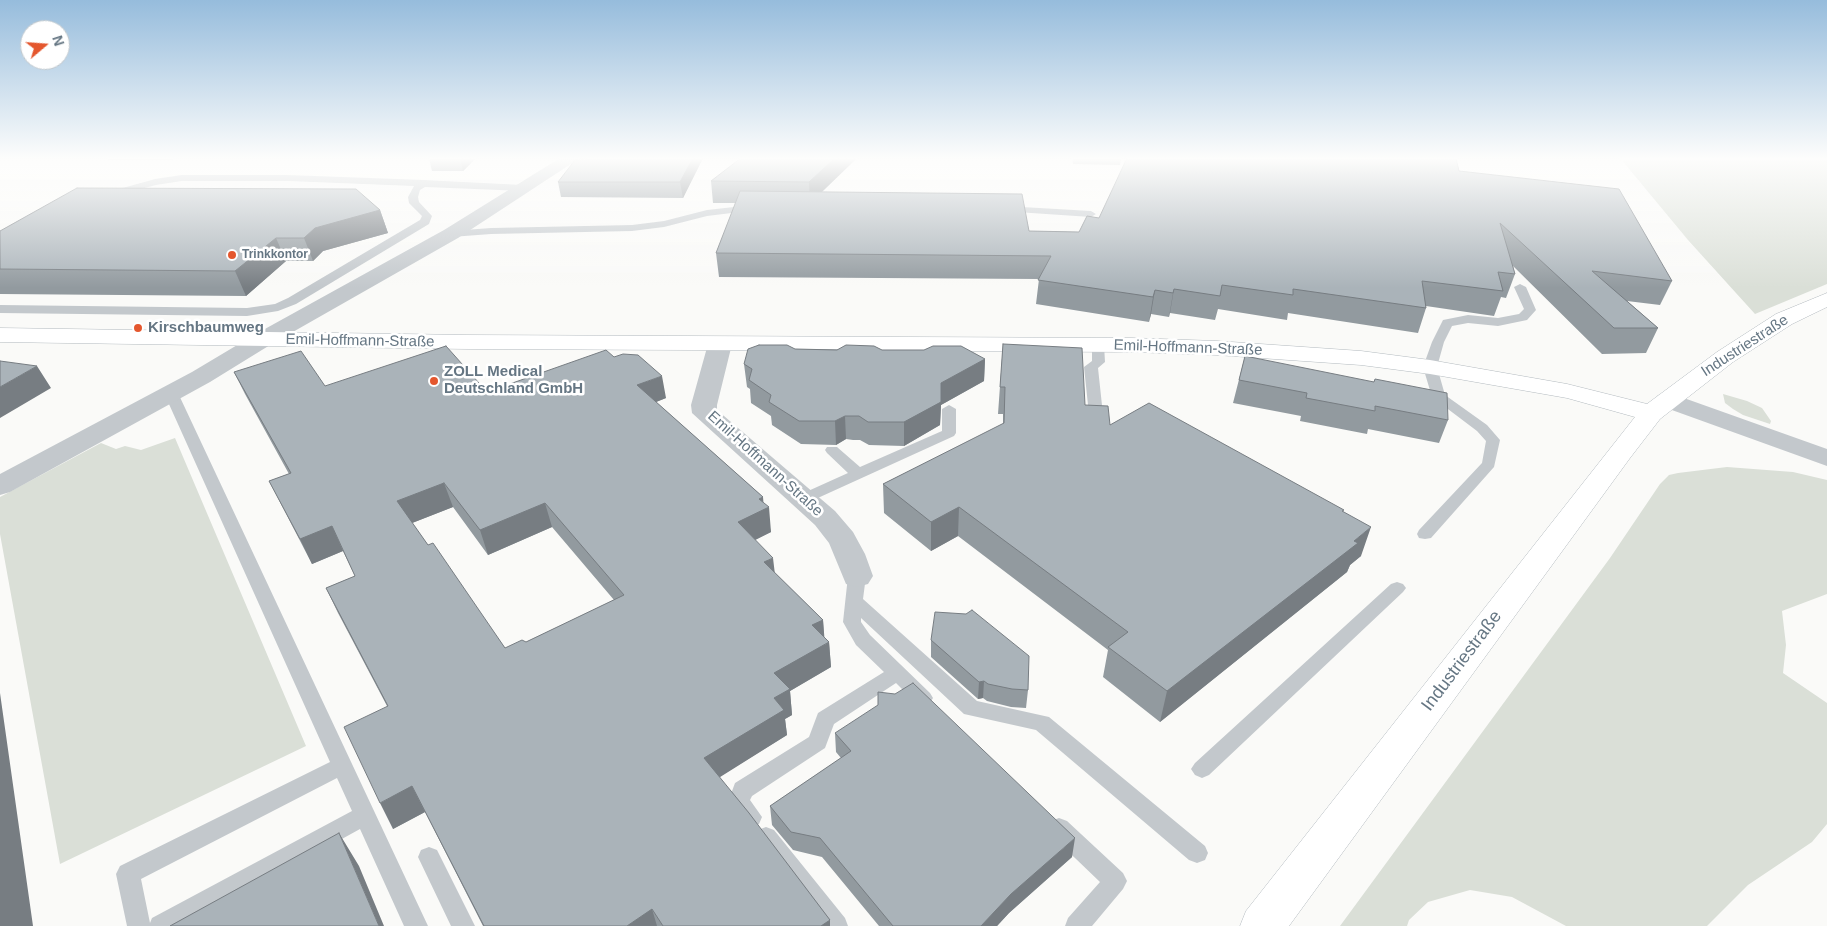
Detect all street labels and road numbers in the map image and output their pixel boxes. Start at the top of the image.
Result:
street label: Industriestraße [1698,311,1792,381]
street label: Emil-Hoffmann-Straße [285,331,435,351]
street label: Emil-Hoffmann-Straße [1113,336,1263,360]
street label: Emil-Hoffmann-Straße [704,407,826,521]
street label: Industriestraße [1417,607,1507,715]

